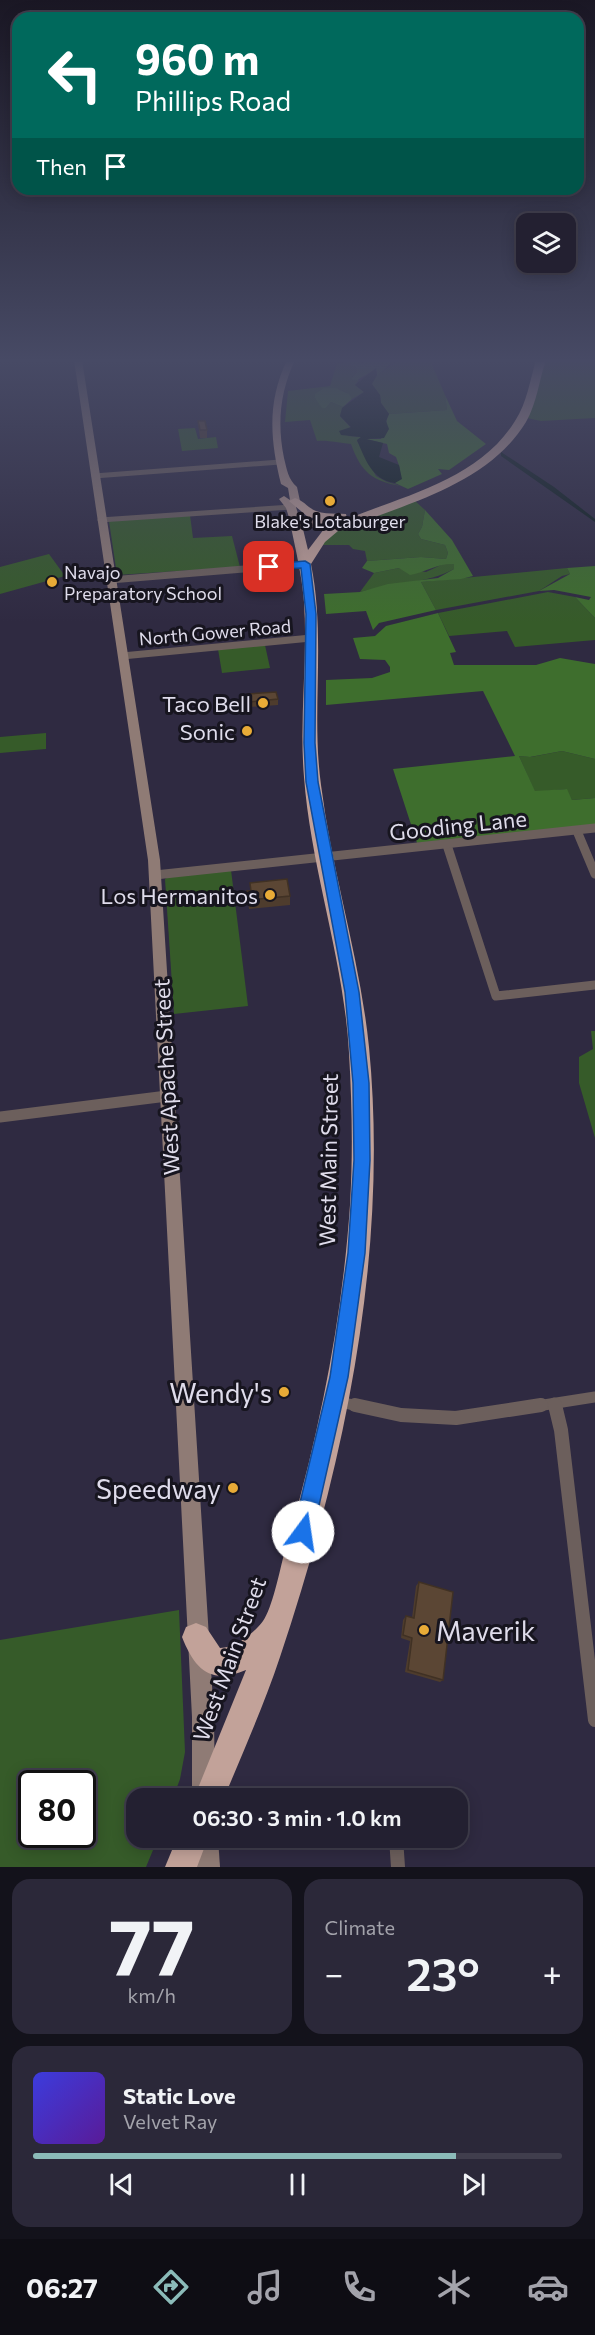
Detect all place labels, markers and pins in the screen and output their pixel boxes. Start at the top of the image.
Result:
marker: Blake's Lotaburger [323,494,337,508]
place label: Blake's Lotaburger [254,510,406,532]
pin [243,541,294,592]
place label: Navajo Preparatory School [64,561,222,604]
marker: Navajo Preparatory School [45,575,59,589]
place label: Taco Bell [162,690,251,717]
marker: Taco Bell [256,696,270,710]
place label: Sonic [180,718,235,745]
marker: Sonic [240,724,254,738]
place label: Los Hermanitos [101,882,258,909]
marker: Los Hermanitos [263,888,277,902]
place label: Wendy's [169,1376,272,1409]
marker: Wendy's [277,1385,291,1399]
place label: Speedway [96,1472,221,1505]
marker: Speedway [226,1481,240,1495]
place label: Maverik [436,1614,536,1647]
marker: Maverik [417,1623,431,1637]

